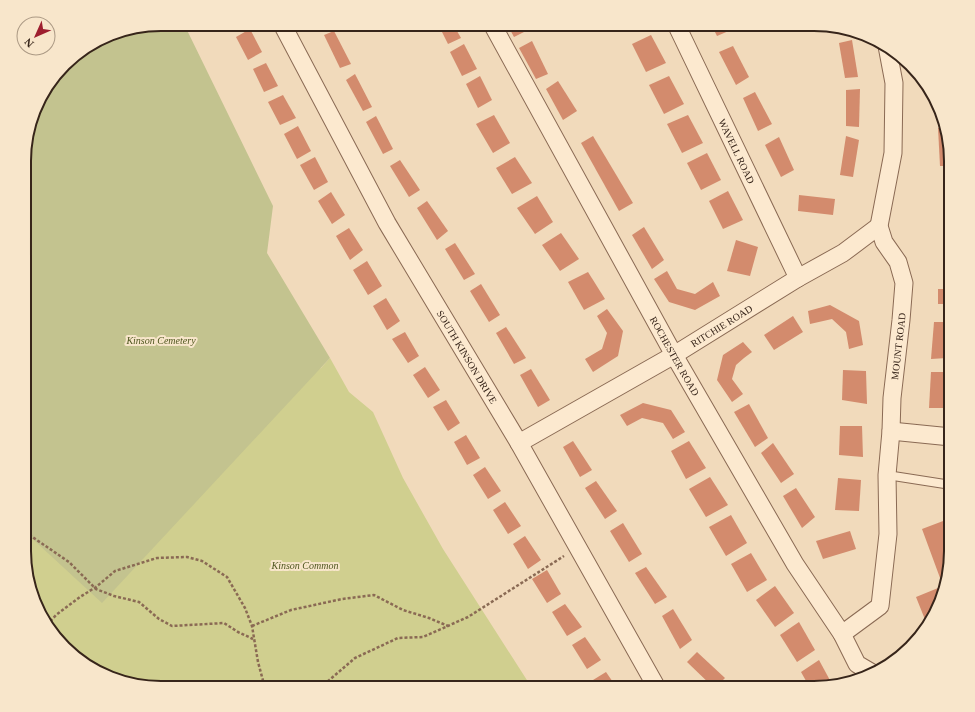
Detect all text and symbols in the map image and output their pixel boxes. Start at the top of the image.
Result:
north arrow [16,16,56,56]
text: N [22,36,36,50]
street label: WAVELL ROAD [717,117,757,185]
street label: RITCHIE ROAD [689,302,754,349]
street label: SOUTH KINSON DRIVE [435,308,499,405]
street label: MOUNT ROAD [889,312,907,380]
street label: ROCHESTER ROAD [648,314,702,397]
park label: Kinson Cemetery [125,335,196,346]
park label: Kinson Common [271,560,338,571]

